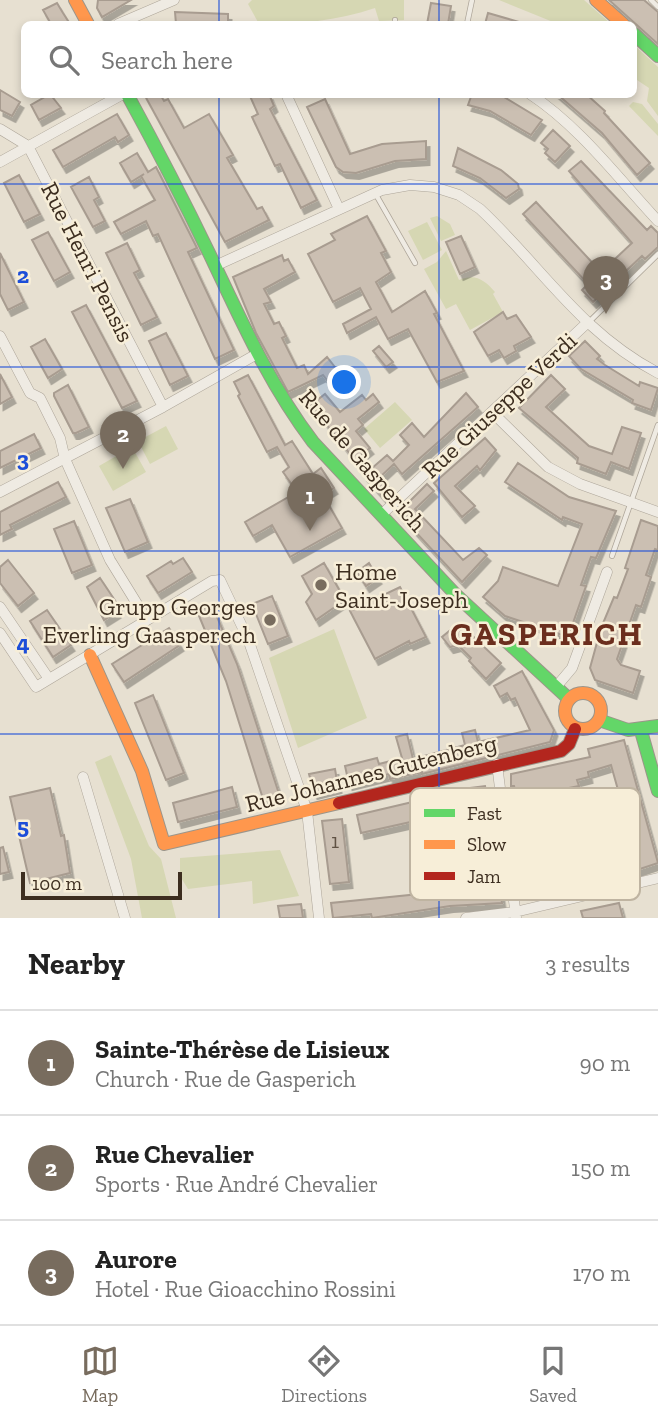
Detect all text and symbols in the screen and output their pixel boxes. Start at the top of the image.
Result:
search box [21,21,637,98]
icon: search [45,41,83,79]
text: Search here [101,44,233,76]
street label: Rue Henri Pensis [35,177,141,347]
pin: 3 [583,256,629,314]
text: 2 [17,261,29,289]
street label: Rue Giuseppe Verdi [416,326,583,484]
your location [327,365,361,399]
street label: Rue de Gasperich [293,383,433,538]
pin: 2 [100,411,146,469]
text: 3 [17,445,29,473]
pin: 1 [287,473,333,531]
place label: Home Saint-Joseph [335,557,468,614]
marker: Home Saint-Joseph [313,577,329,593]
place label: Grupp Georges Everling Gaasperech [43,592,257,649]
marker: Grupp Georges Everling Gaasperech [262,612,278,628]
district label: GASPERICH [450,615,644,653]
text: 4 [16,629,30,657]
street label: Rue Johannes Gutenberg [242,728,500,818]
legend [410,788,640,900]
text: Fast [467,802,502,825]
text: 5 [17,812,29,840]
house number: 1 [331,828,339,853]
text: Slow [467,833,507,856]
text: Jam [467,865,501,888]
scale bar [21,869,182,901]
text: 100 m [32,872,82,895]
text: Nearby [28,946,125,982]
text: 3 results [545,950,630,978]
text: Sainte-Thérèse de Lisieux [95,1033,390,1065]
text: 1 [46,1049,56,1077]
text: 90 m [579,1049,630,1077]
text: Church · Rue de Gasperich [95,1065,356,1093]
text: Rue Chevalier [95,1138,254,1170]
text: 2 [45,1154,57,1182]
text: 150 m [571,1154,630,1182]
text: Sports · Rue André Chevalier [95,1170,378,1198]
text: Aurore [95,1243,177,1275]
text: 3 [45,1259,57,1287]
text: 170 m [572,1259,630,1287]
text: Hotel · Rue Gioacchino Rossini [95,1275,396,1303]
tab: Map [81,1342,119,1407]
tab: Directions [281,1342,367,1407]
tab: Saved [529,1342,577,1407]

